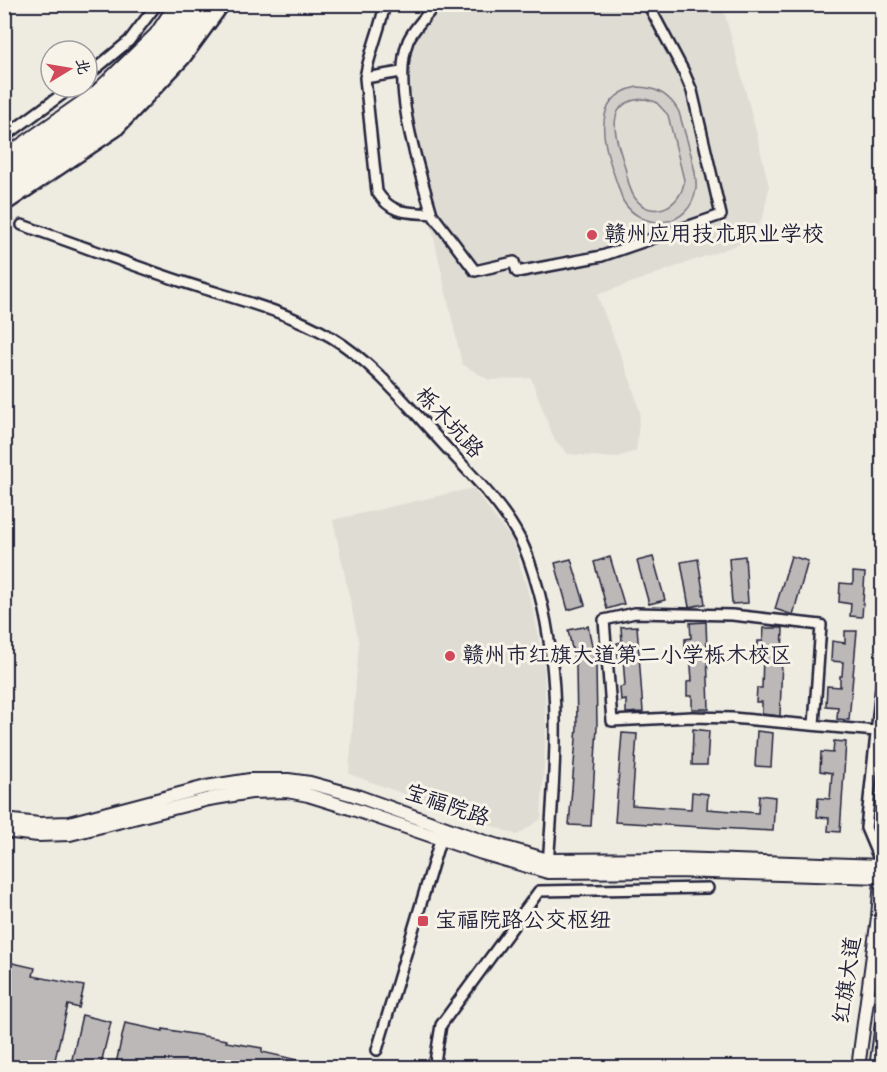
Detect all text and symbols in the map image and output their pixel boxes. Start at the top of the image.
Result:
north arrow [39,39,99,99]
text: 北 [70,57,94,76]
place label: 赣州应用技术职业学校 [604,221,824,249]
marker: 赣州应用技术职业学校 [585,228,599,242]
street label: 栎木坑路 [409,381,489,465]
place label: 赣州市红旗大道第二小学栎木校区 [462,642,792,670]
marker: 赣州市红旗大道第二小学栎木校区 [443,649,457,663]
street label: 宝福院路 [401,778,493,834]
place label: 宝福院路公交枢纽 [435,907,611,935]
marker: 宝福院路公交枢纽 [416,914,430,928]
street label: 红旗大道 [828,934,868,1026]

